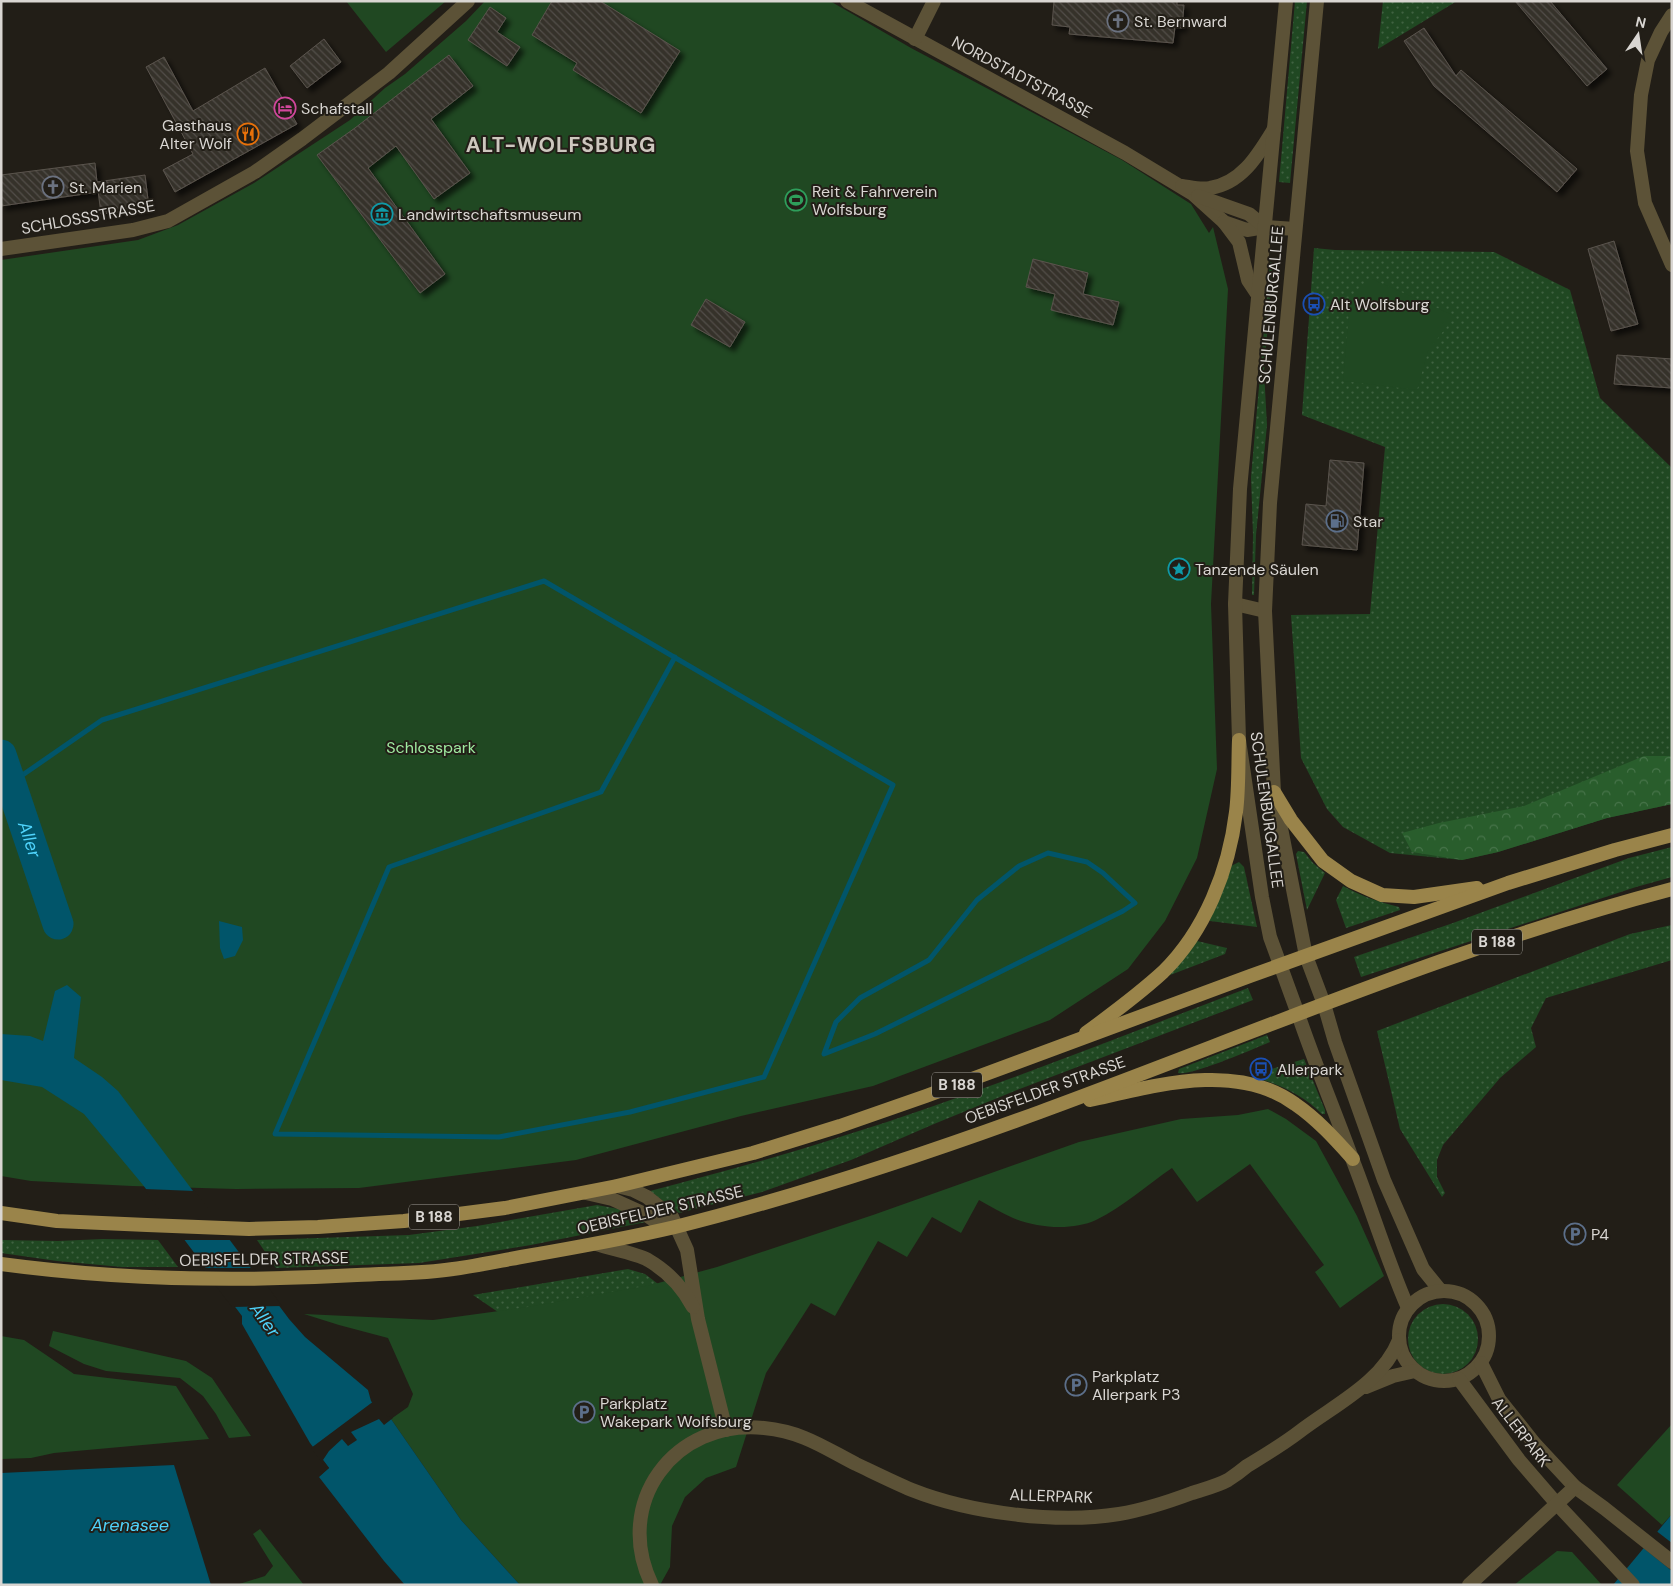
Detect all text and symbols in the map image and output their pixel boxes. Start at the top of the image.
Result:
church icon: St. Bernward [1106,9,1130,33]
north arrow [1613,10,1663,60]
place label: St. Bernward [1134,11,1227,32]
text: N [1634,12,1648,32]
street label: NORDSTADTSTRASSE [948,31,1096,123]
hotel icon: Schafstall [273,96,297,120]
place label: Schafstall [301,98,372,119]
place label: Gasthaus Alter Wolf [159,115,232,154]
restaurant icon: Gasthaus Alter Wolf [236,122,260,146]
district label: ALT-WOLFSBURG [466,131,656,159]
church icon: St. Marien [41,175,65,199]
place label: St. Marien [69,177,142,198]
place label: Reit & Fahrverein Wolfsburg [812,181,937,220]
sports icon: Reit & Fahrverein Wolfsburg [784,188,808,212]
street label: SCHLOSSSTRASSE [19,195,157,239]
museum icon: Landwirtschaftsmuseum [370,202,394,226]
place label: Landwirtschaftsmuseum [398,204,581,225]
street label: SCHULENBURGALLEE [1254,225,1288,385]
bus stop icon: Alt Wolfsburg [1302,292,1326,316]
place label: Alt Wolfsburg [1330,294,1430,315]
fuel station icon: Star [1325,509,1349,533]
place label: Star [1353,511,1383,532]
place icon: Tanzende Säulen [1167,557,1191,581]
place label: Tanzende Säulen [1195,559,1319,580]
street label: SCHULENBURGALLEE [1246,730,1288,890]
park label: Schlosspark [386,737,476,758]
water label: Aller [12,817,47,862]
road number: B 188 [1472,930,1522,954]
street label: OEBISFELDER STRASSE [962,1051,1128,1129]
bus stop icon: Allerpark [1249,1057,1273,1081]
place label: Allerpark [1277,1059,1342,1080]
road number: B 188 [932,1072,982,1098]
street label: OEBISFELDER STRASSE [575,1181,745,1239]
road number: B 188 [409,1204,459,1230]
parking icon: P4 [1563,1222,1587,1246]
place label: P4 [1591,1224,1609,1245]
street label: OEBISFELDER STRASSE [179,1247,349,1271]
water label: Aller [244,1297,286,1343]
place label: Parkplatz Allerpark P3 [1092,1366,1180,1405]
parking icon: Parkplatz Allerpark P3 [1064,1373,1088,1397]
place label: Parkplatz Wakepark Wolfsburg [600,1393,752,1432]
street label: ALLERPARK [1487,1393,1555,1471]
parking icon: Parkplatz Wakepark Wolfsburg [572,1400,596,1424]
street label: ALLERPARK [1009,1484,1093,1508]
water label: Arenasee [90,1513,169,1537]

